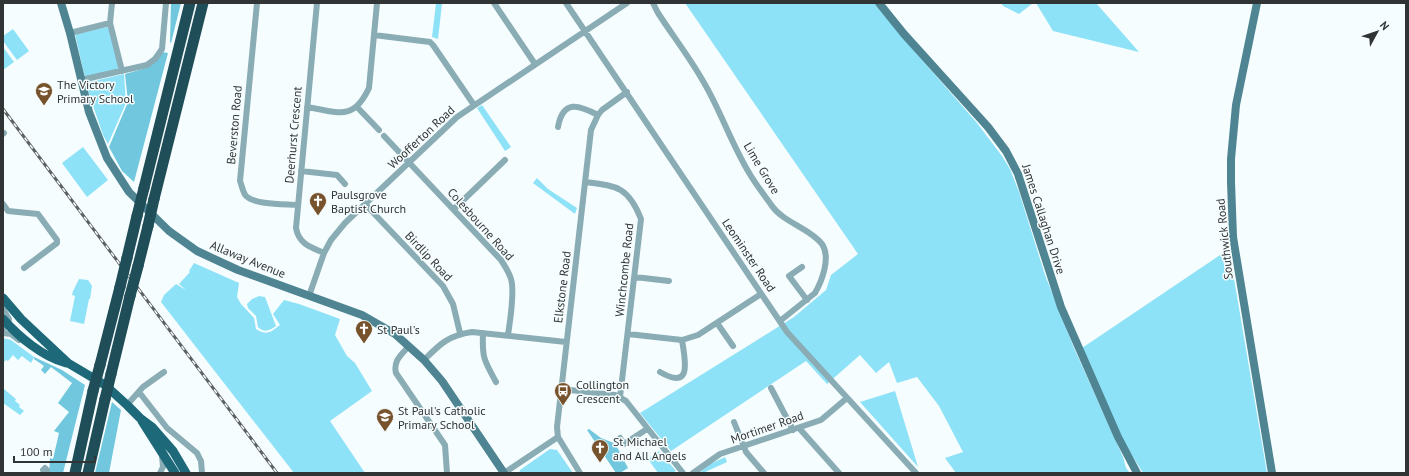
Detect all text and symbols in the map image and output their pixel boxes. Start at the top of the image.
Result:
north arrow [1357,12,1397,52]
text: N [1377,18,1392,33]
place label: The Victory Primary School [57,77,134,106]
school or university icon: The Victory Primary School [34,81,54,106]
street label: Beverston Road [223,85,245,165]
street label: Deerhurst Crescent [281,86,305,184]
street label: Woofferton Road [385,102,457,172]
street label: Lime Grove [741,139,783,197]
street label: James Callaghan Drive [1019,161,1069,276]
street label: Colesbourne Road [445,185,517,263]
place label: Paulsgrove Baptist Church [331,187,406,216]
church icon: Paulsgrove Baptist Church [308,191,328,216]
street label: Southwick Road [1212,198,1236,280]
street label: Leominster Road [719,215,779,295]
street label: Winchcombe Road [612,222,636,318]
street label: Birdlip Road [402,228,456,284]
street label: Allaway Avenue [208,237,288,281]
street label: Elkstone Road [550,250,574,324]
church icon: St Paul's [354,319,374,344]
place label: St Paul's [377,322,420,337]
place label: Collington Crescent [576,377,629,406]
bus stop icon: Collington Crescent [553,381,573,406]
place label: St Paul's Catholic Primary School [398,403,486,432]
school or university icon: St Paul's Catholic Primary School [375,407,395,432]
street label: Mortimer Road [729,408,805,446]
place label: St Michael and All Angels [613,434,686,463]
scale bar [14,438,95,464]
church icon: St Michael and All Angels [590,438,610,463]
text: 100 m [20,444,53,459]

